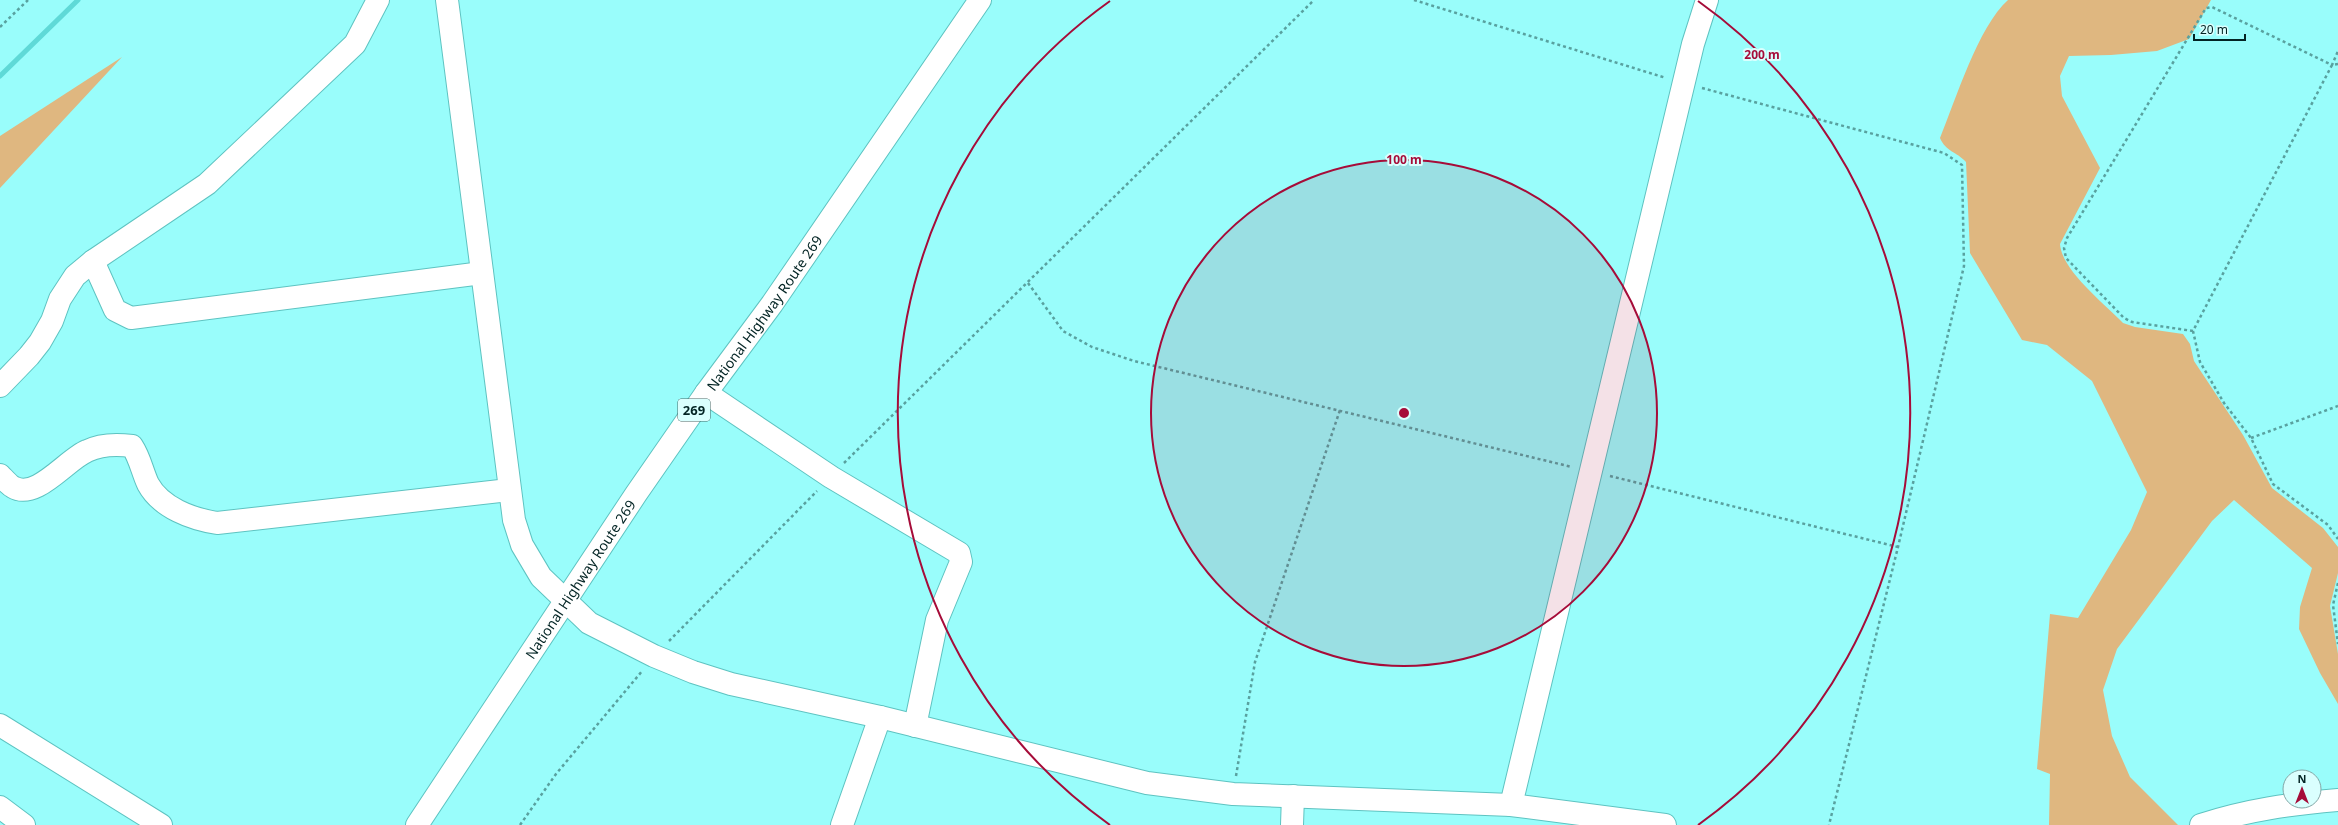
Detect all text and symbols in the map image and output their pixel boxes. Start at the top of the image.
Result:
scale bar [2194,16,2245,42]
text: 20 m [2200,21,2228,38]
text: 200 m [1744,46,1780,63]
text: 100 m [1386,151,1422,168]
street label: National Highway Route 269 [702,231,826,394]
road number: 269 [678,399,710,421]
centre of rings [1397,406,1411,420]
street label: National Highway Route 269 [520,496,639,662]
north arrow [2282,769,2322,809]
text: N [2298,771,2306,786]

